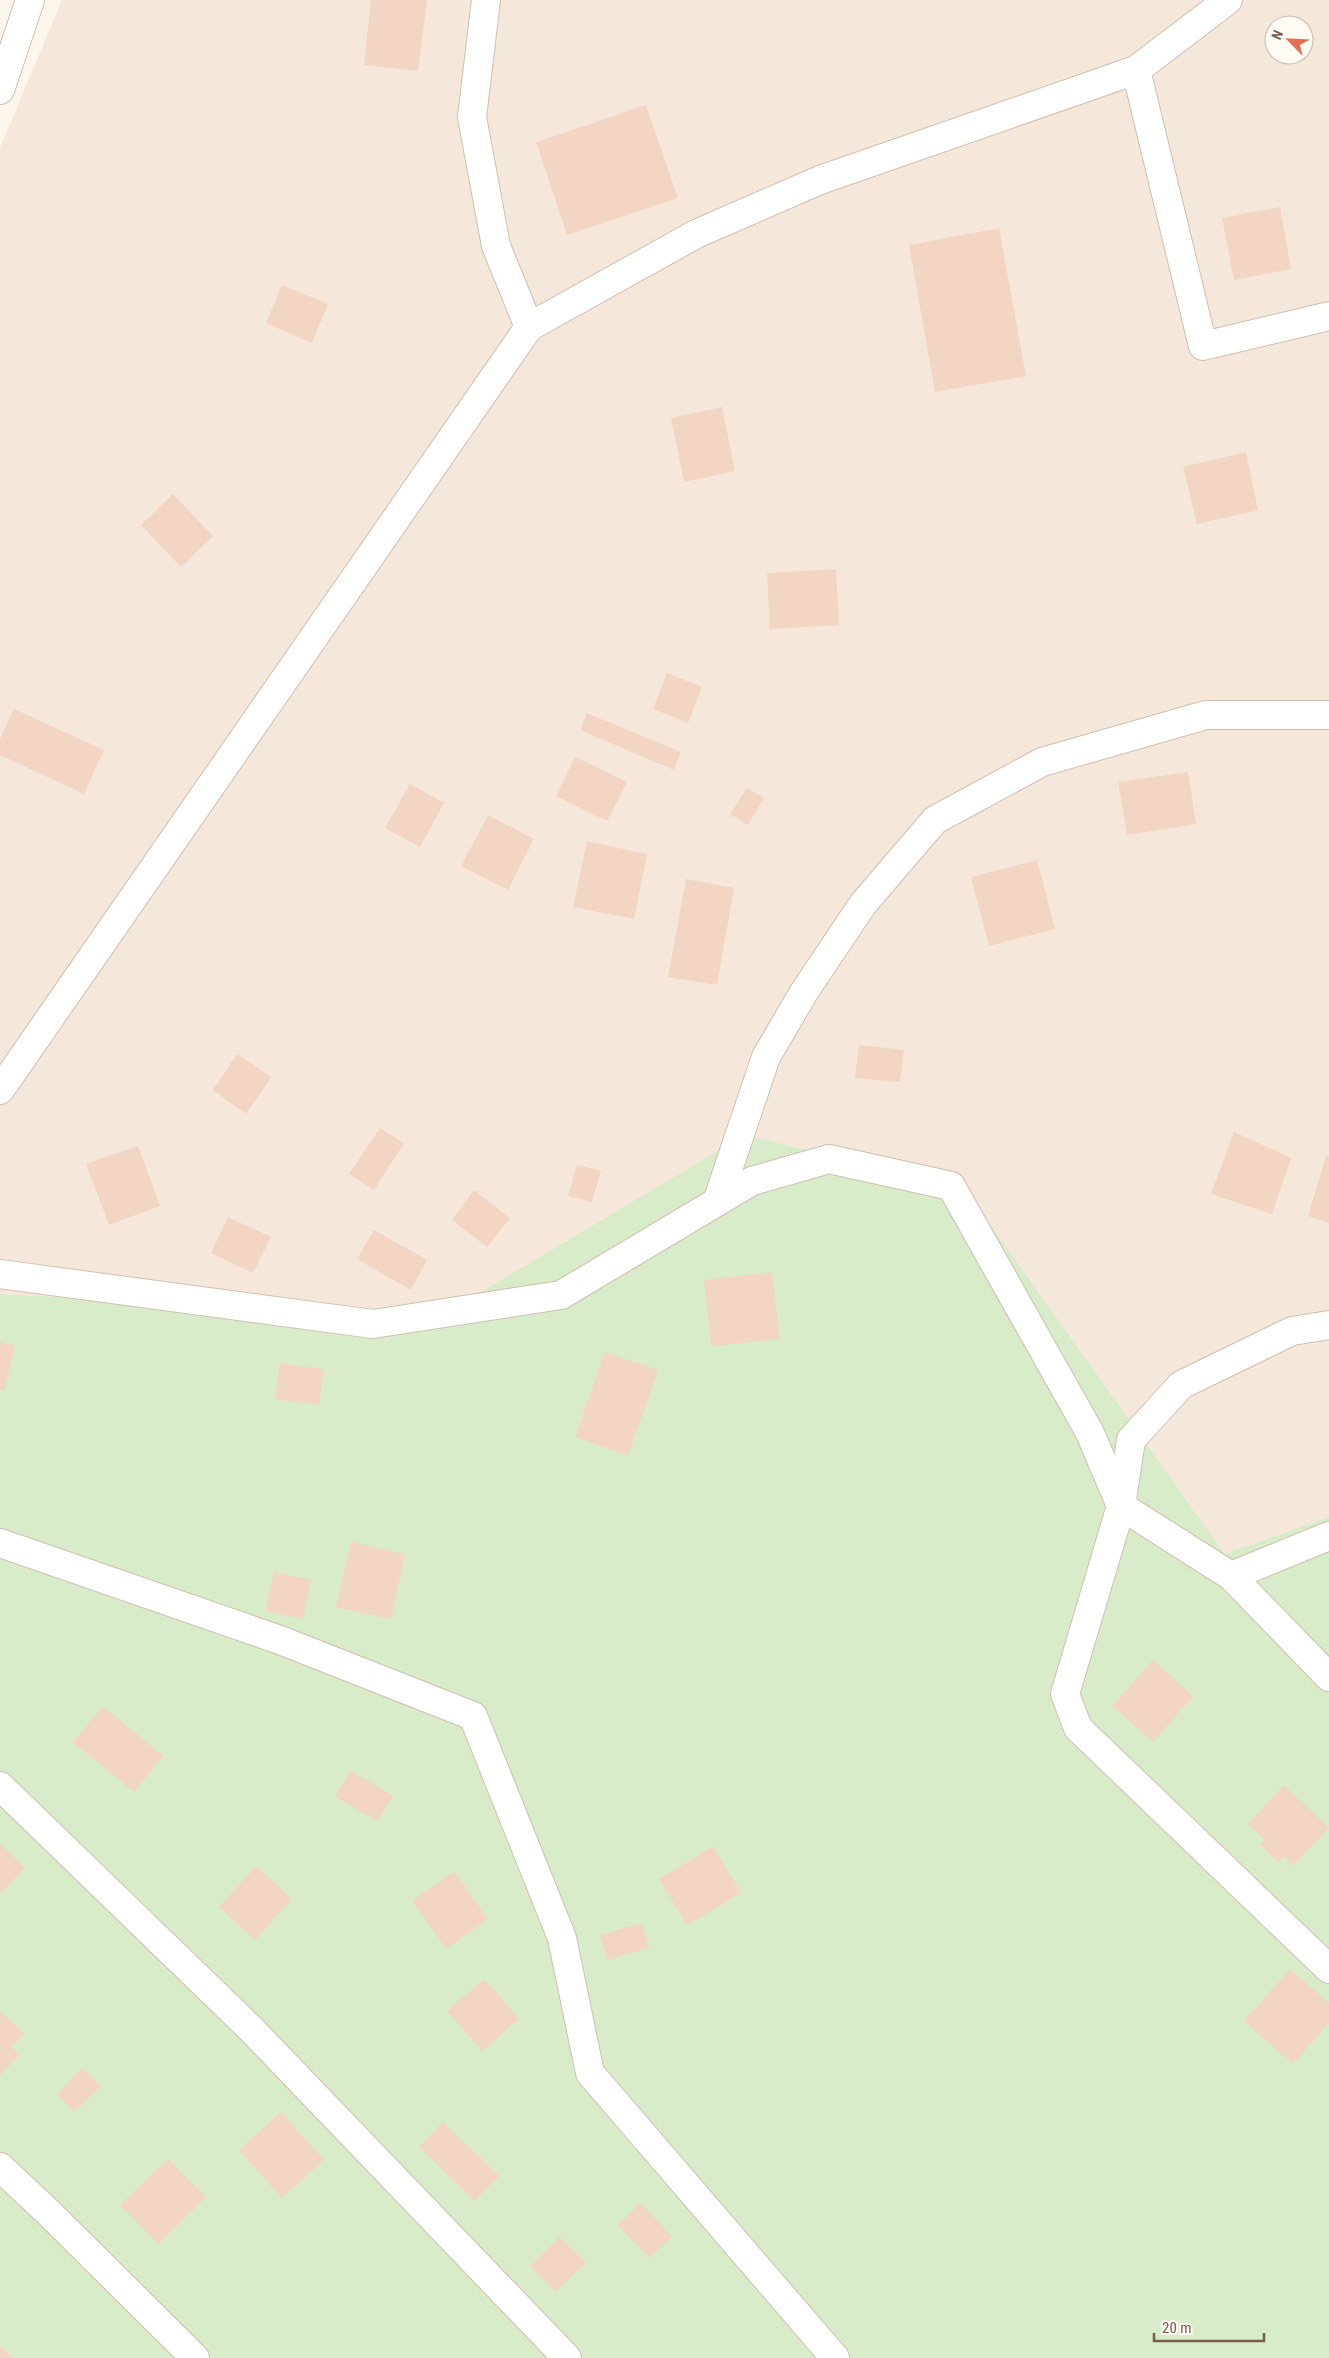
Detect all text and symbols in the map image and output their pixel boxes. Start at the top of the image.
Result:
north arrow [1264,15,1314,65]
text: N [1268,28,1286,42]
scale bar [1154,2310,1264,2342]
text: 20 m [1162,2319,1192,2337]

